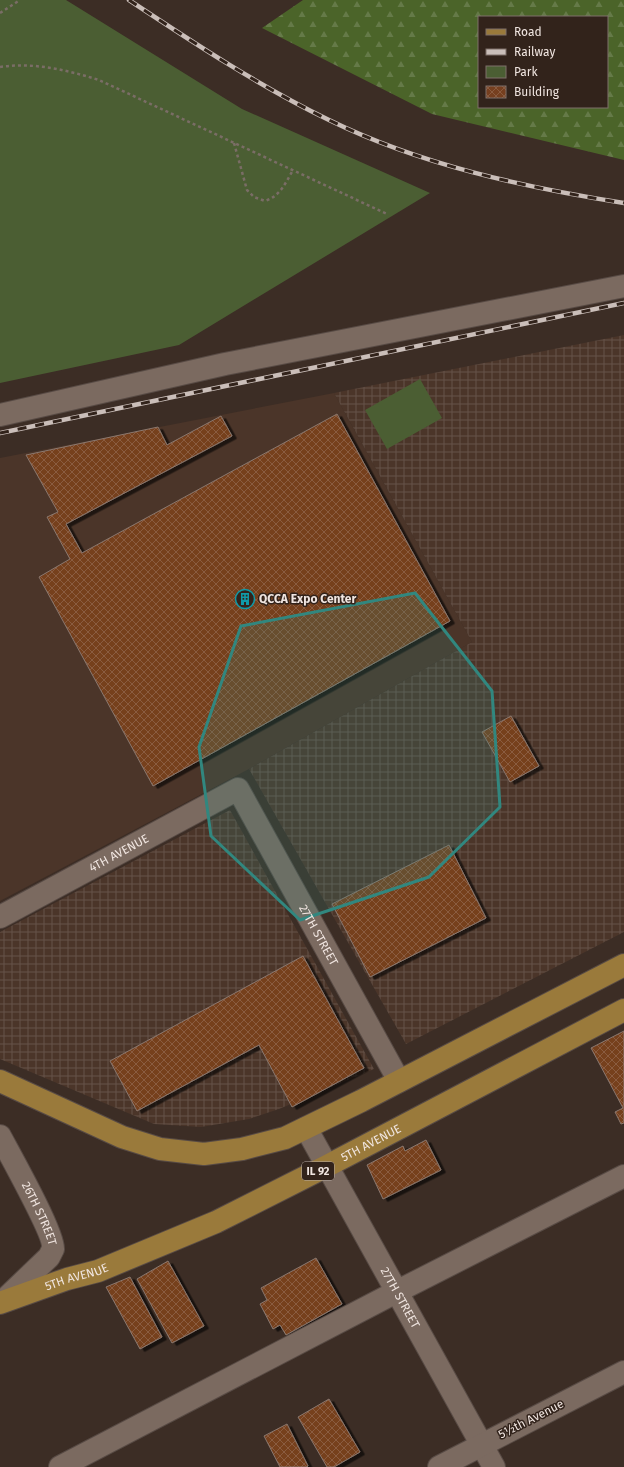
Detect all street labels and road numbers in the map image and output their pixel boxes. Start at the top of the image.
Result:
street label: 4TH AVENUE [87,831,151,875]
street label: 27TH STREET [296,902,341,969]
street label: 5TH AVENUE [339,1121,403,1164]
road number: IL 92 [302,1162,334,1180]
street label: 26TH STREET [19,1179,60,1248]
street label: 5TH AVENUE [43,1260,110,1293]
street label: 27TH STREET [378,1265,423,1331]
street label: 5½th Avenue [496,1397,566,1441]

